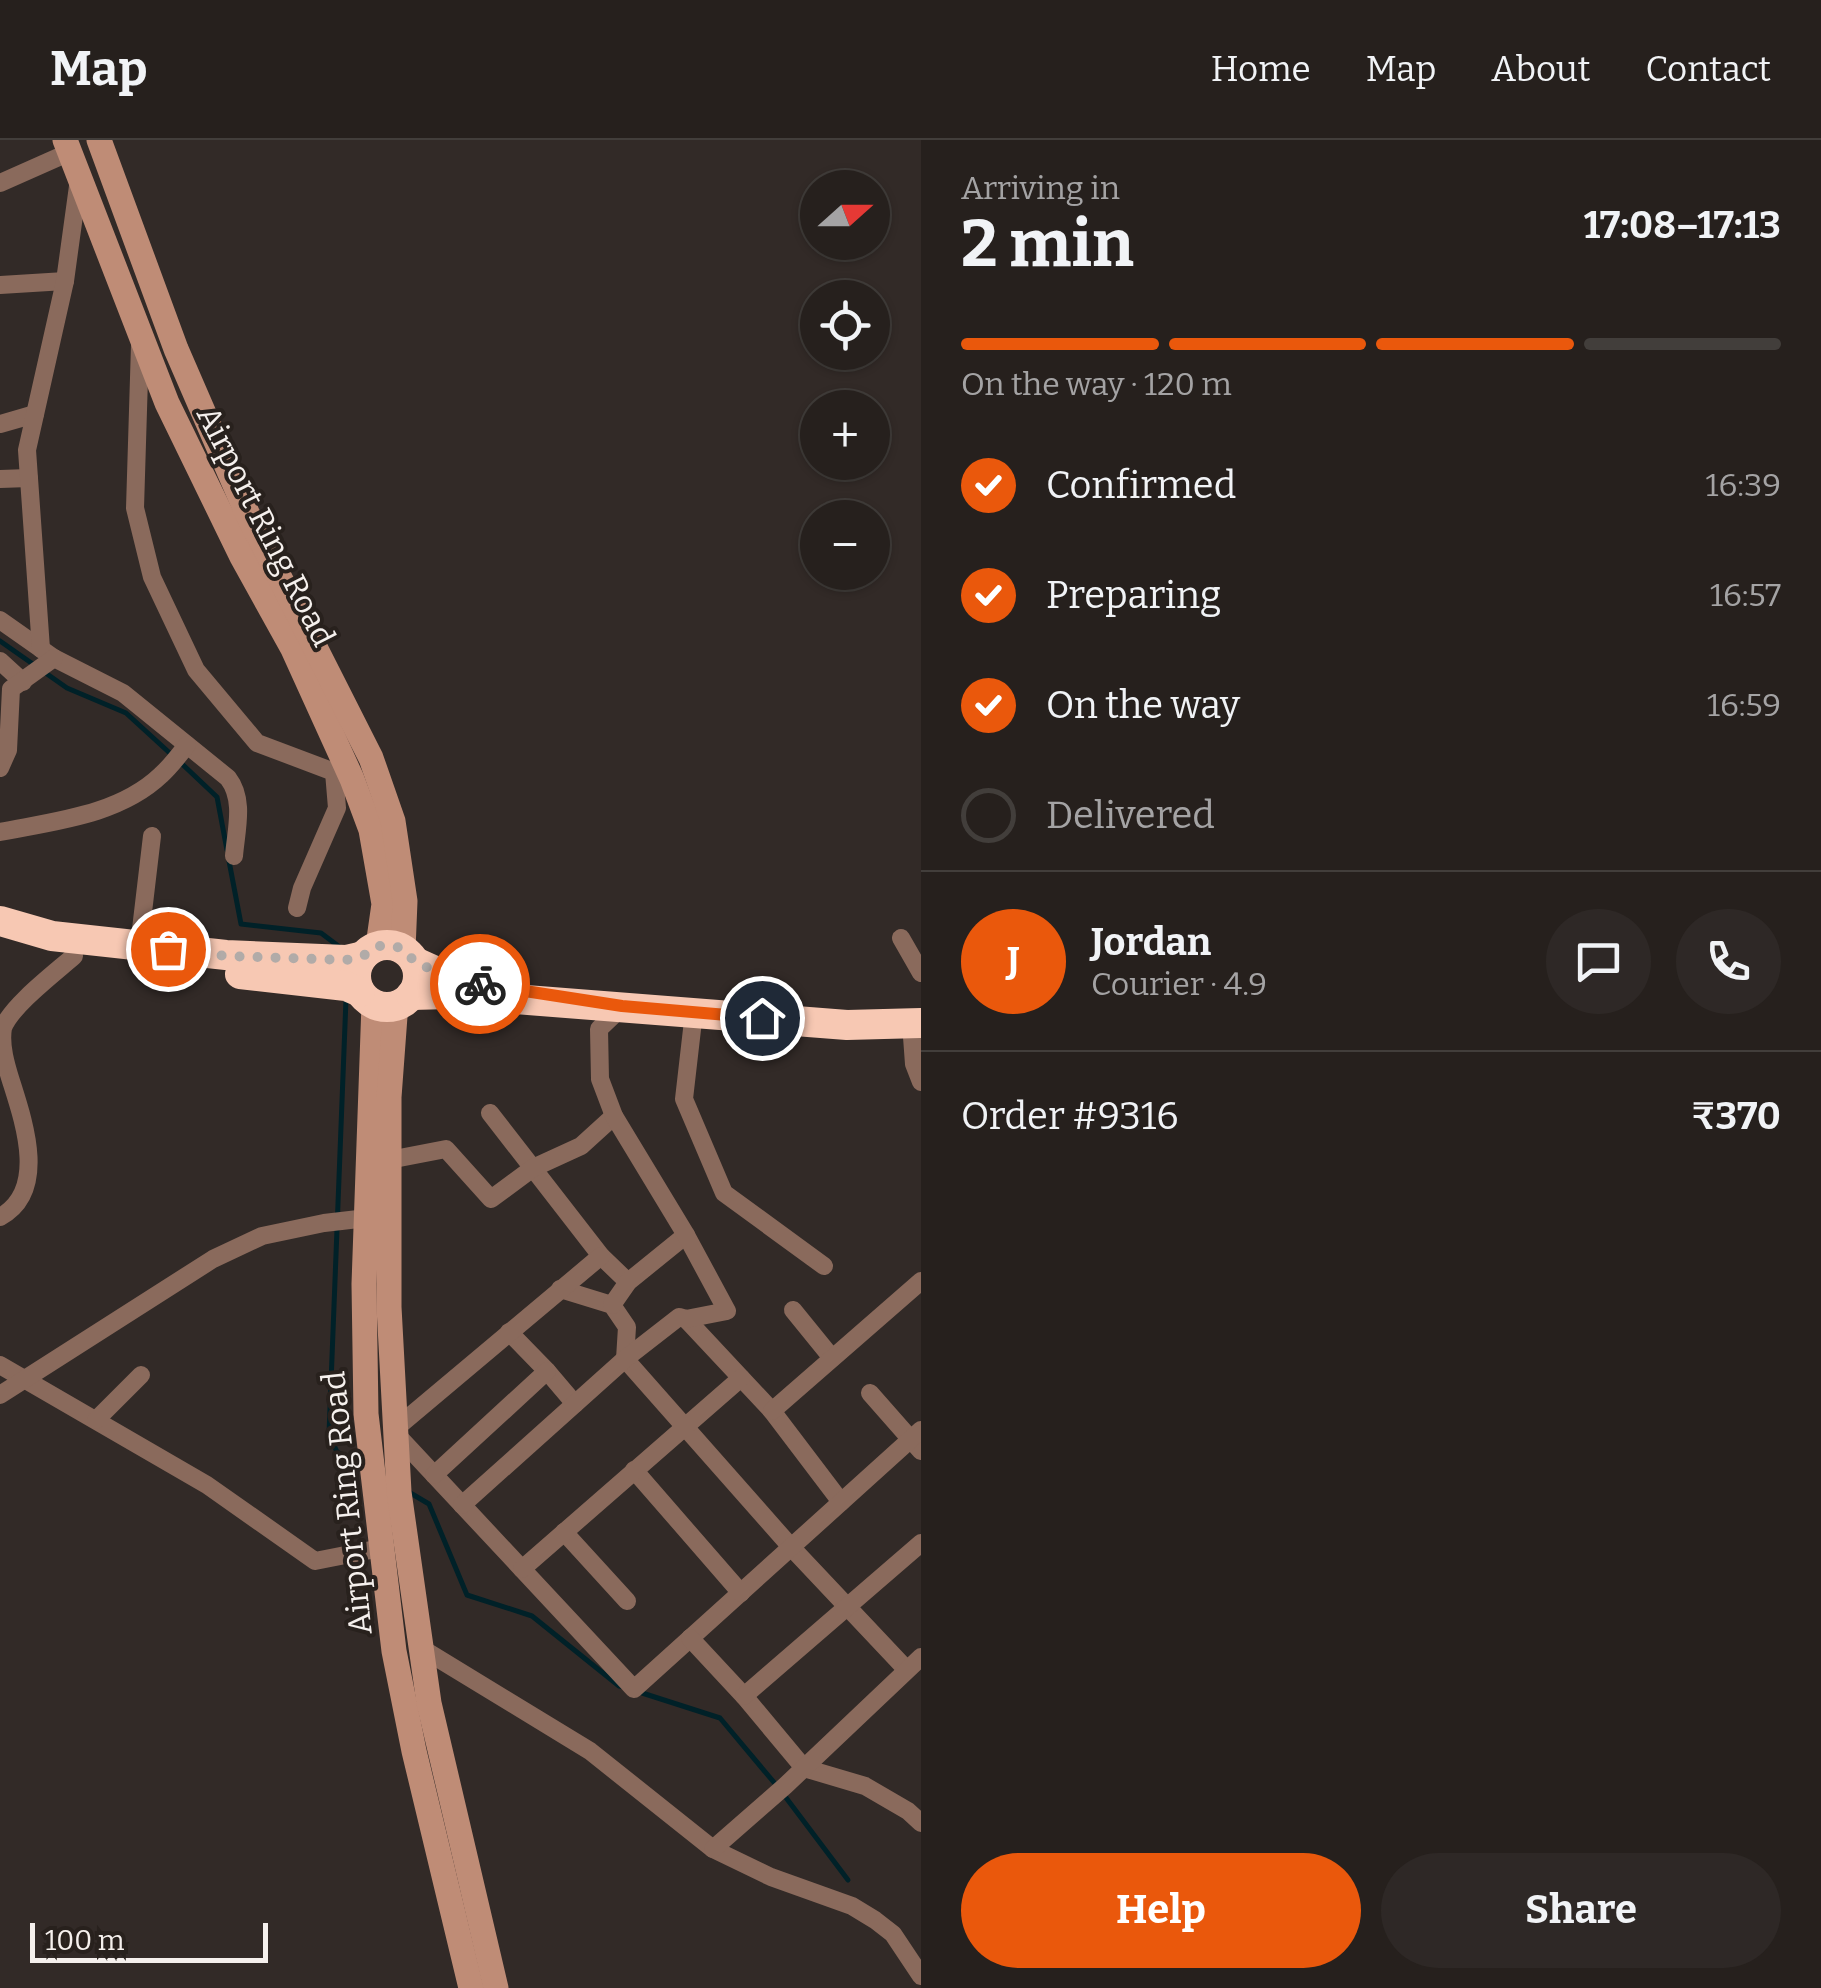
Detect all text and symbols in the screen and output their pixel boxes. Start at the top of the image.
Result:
text: Map [50,40,147,98]
text: Home [1211,48,1311,90]
text: Map [1366,48,1436,90]
text: About [1491,48,1590,90]
text: Contact [1645,48,1771,90]
text: Arriving in [961,169,1120,207]
north arrow [800,170,890,260]
map controls [800,170,890,590]
text: 17:08–17:13 [1584,202,1781,248]
text: 2 min [961,205,1134,283]
button: locate [800,280,890,370]
text: On the way · 120 m [961,365,1232,403]
button: + [800,390,890,480]
street label: Airport Ring Road [189,399,343,653]
icon: check [961,458,1016,513]
text: Confirmed [1046,462,1236,508]
text: 16:39 [1705,466,1781,504]
button: − [800,500,890,590]
icon: check [961,568,1016,623]
text: Preparing [1046,572,1221,618]
text: 16:57 [1710,576,1781,614]
icon: check [961,678,1016,733]
text: On the way [1046,682,1240,728]
text: 16:59 [1707,686,1781,724]
text: Delivered [1046,792,1215,838]
pin [126,907,211,992]
button: chat [1546,909,1651,1014]
button: phone [1676,909,1781,1014]
text: Jordan [1091,919,1211,965]
icon: bag [141,922,196,977]
courier [430,934,530,1034]
text: J [1007,938,1020,984]
icon: bike [453,957,508,1012]
text: Courier · 4.9 [1091,965,1267,1003]
pin [720,976,805,1061]
icon: home [735,991,790,1046]
text: Order #9316 [961,1093,1179,1139]
text: ₹370 [1691,1093,1781,1139]
street label: Airport Ring Road [314,1369,380,1637]
button: Help [961,1853,1361,1968]
button: Share [1381,1853,1781,1968]
scale bar [30,1918,268,1962]
text: 100 m [45,1924,125,1957]

